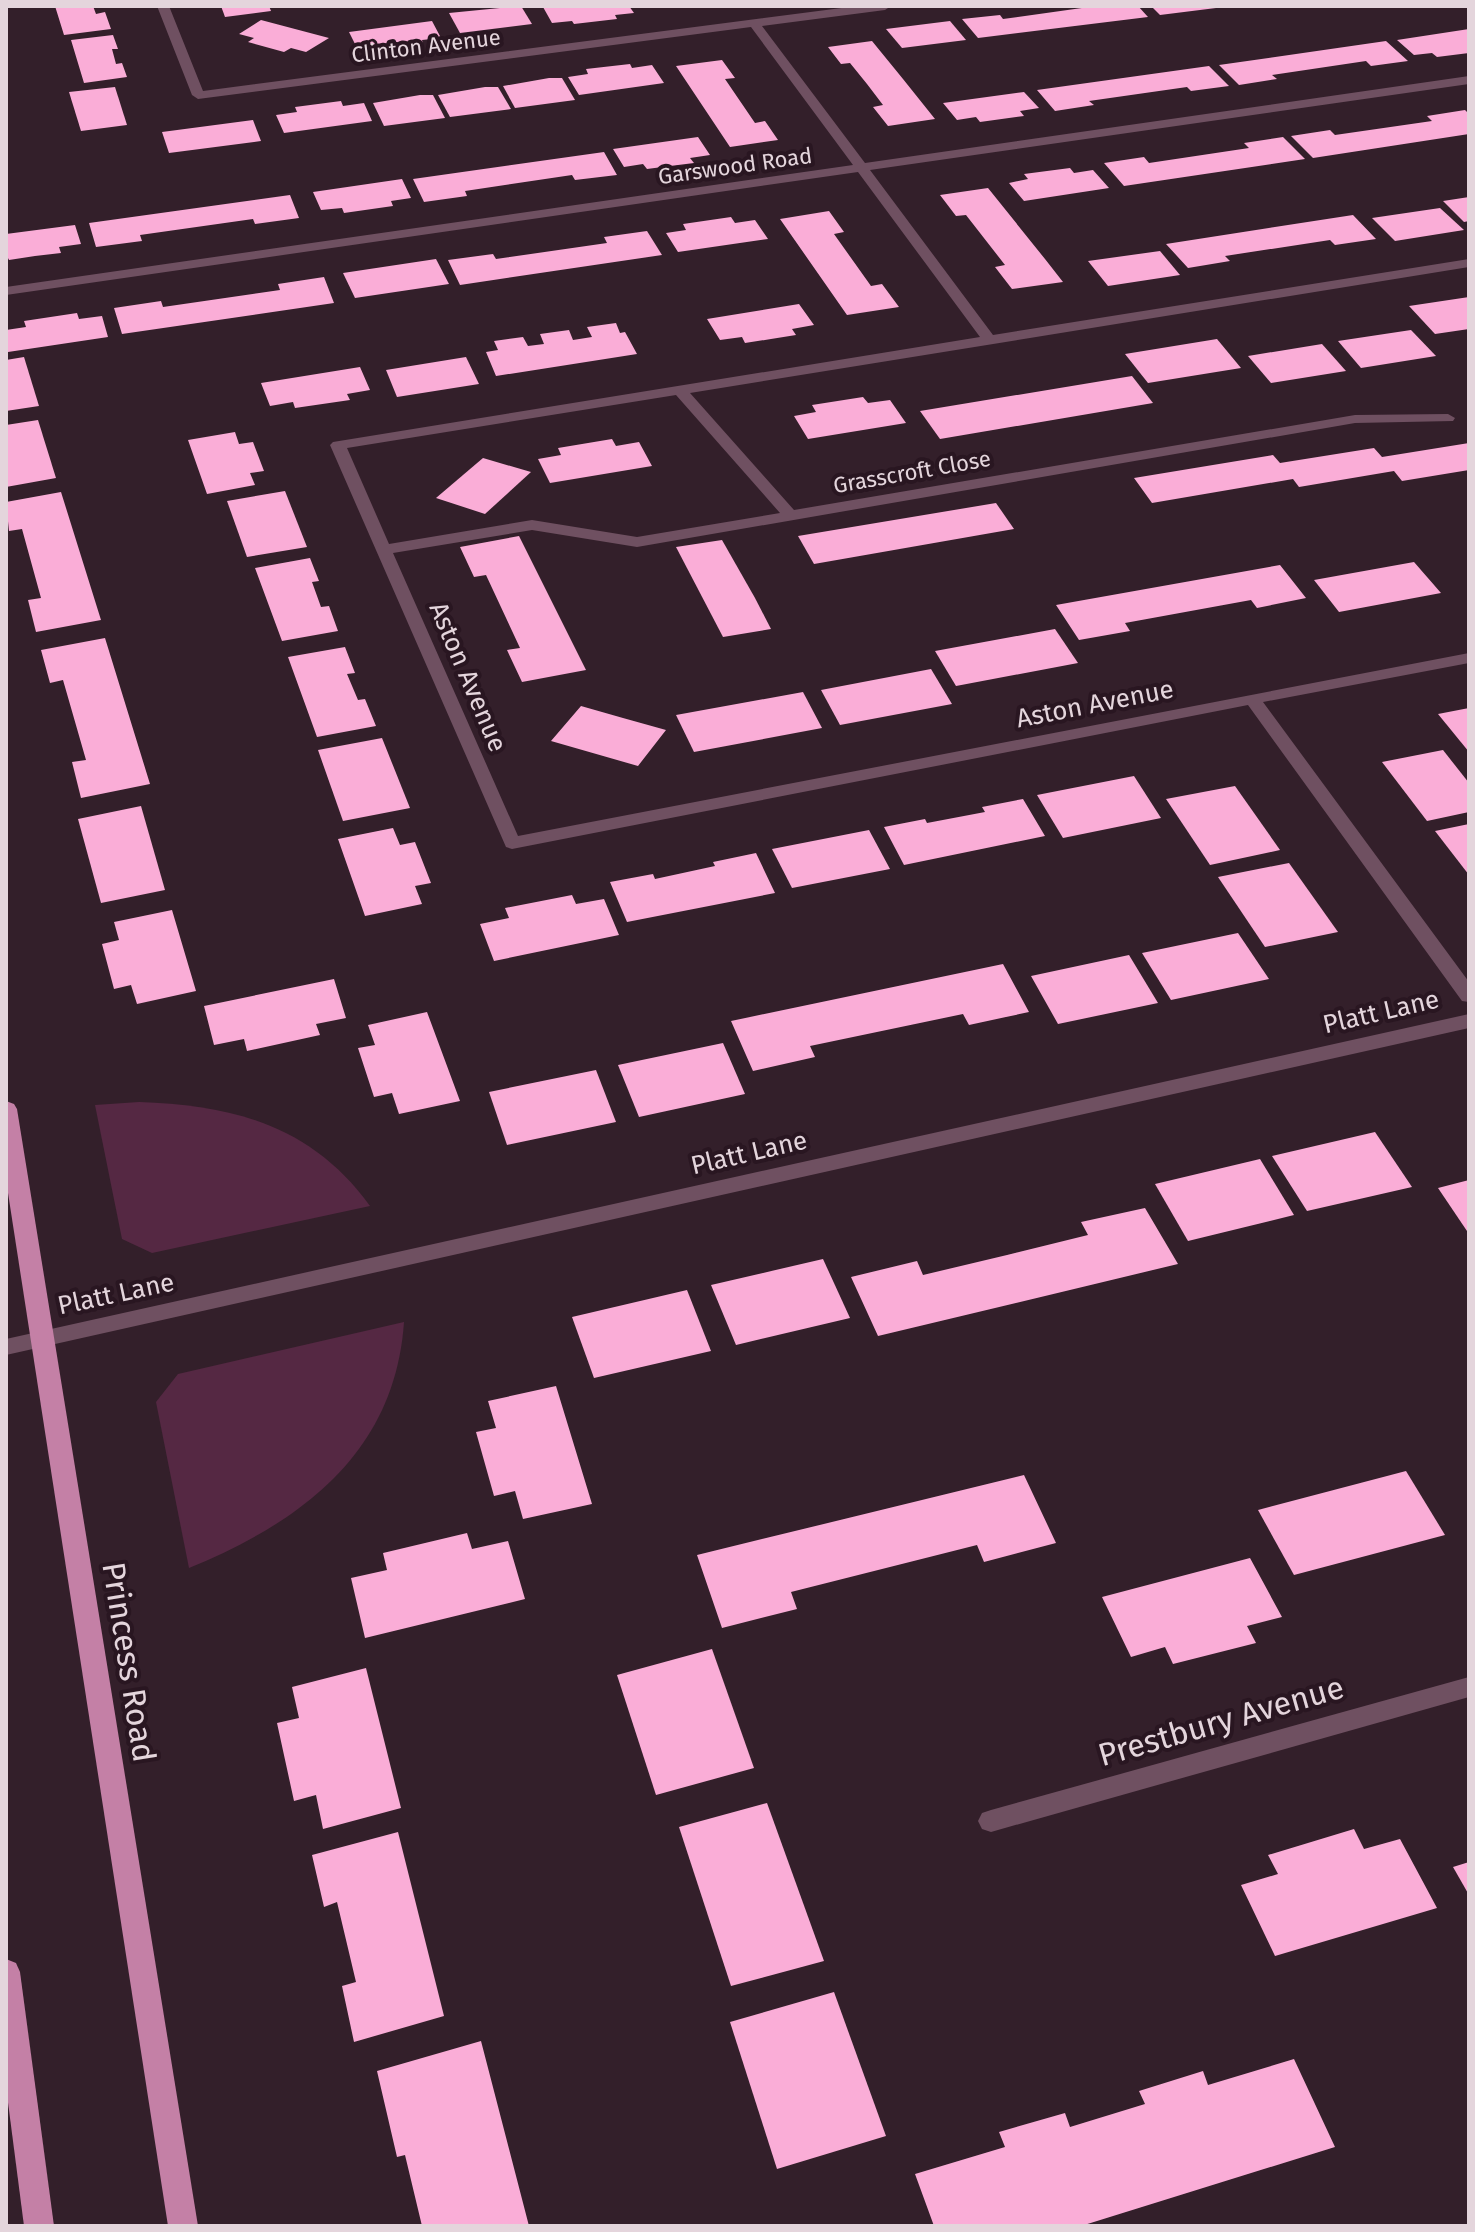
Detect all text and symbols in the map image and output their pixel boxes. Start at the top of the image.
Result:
street label: Clinton Avenue [350,23,502,69]
street label: Garswood Road [656,142,814,190]
street label: Grasscroft Close [831,445,993,499]
street label: Aston Avenue [423,597,513,757]
street label: Aston Avenue [1014,674,1176,734]
street label: Platt Lane [1320,984,1442,1040]
street label: Platt Lane [688,1125,810,1181]
street label: Platt Lane [55,1267,177,1321]
street label: Princess Road [94,1559,164,1765]
street label: Prestbury Avenue [1094,1668,1348,1774]

